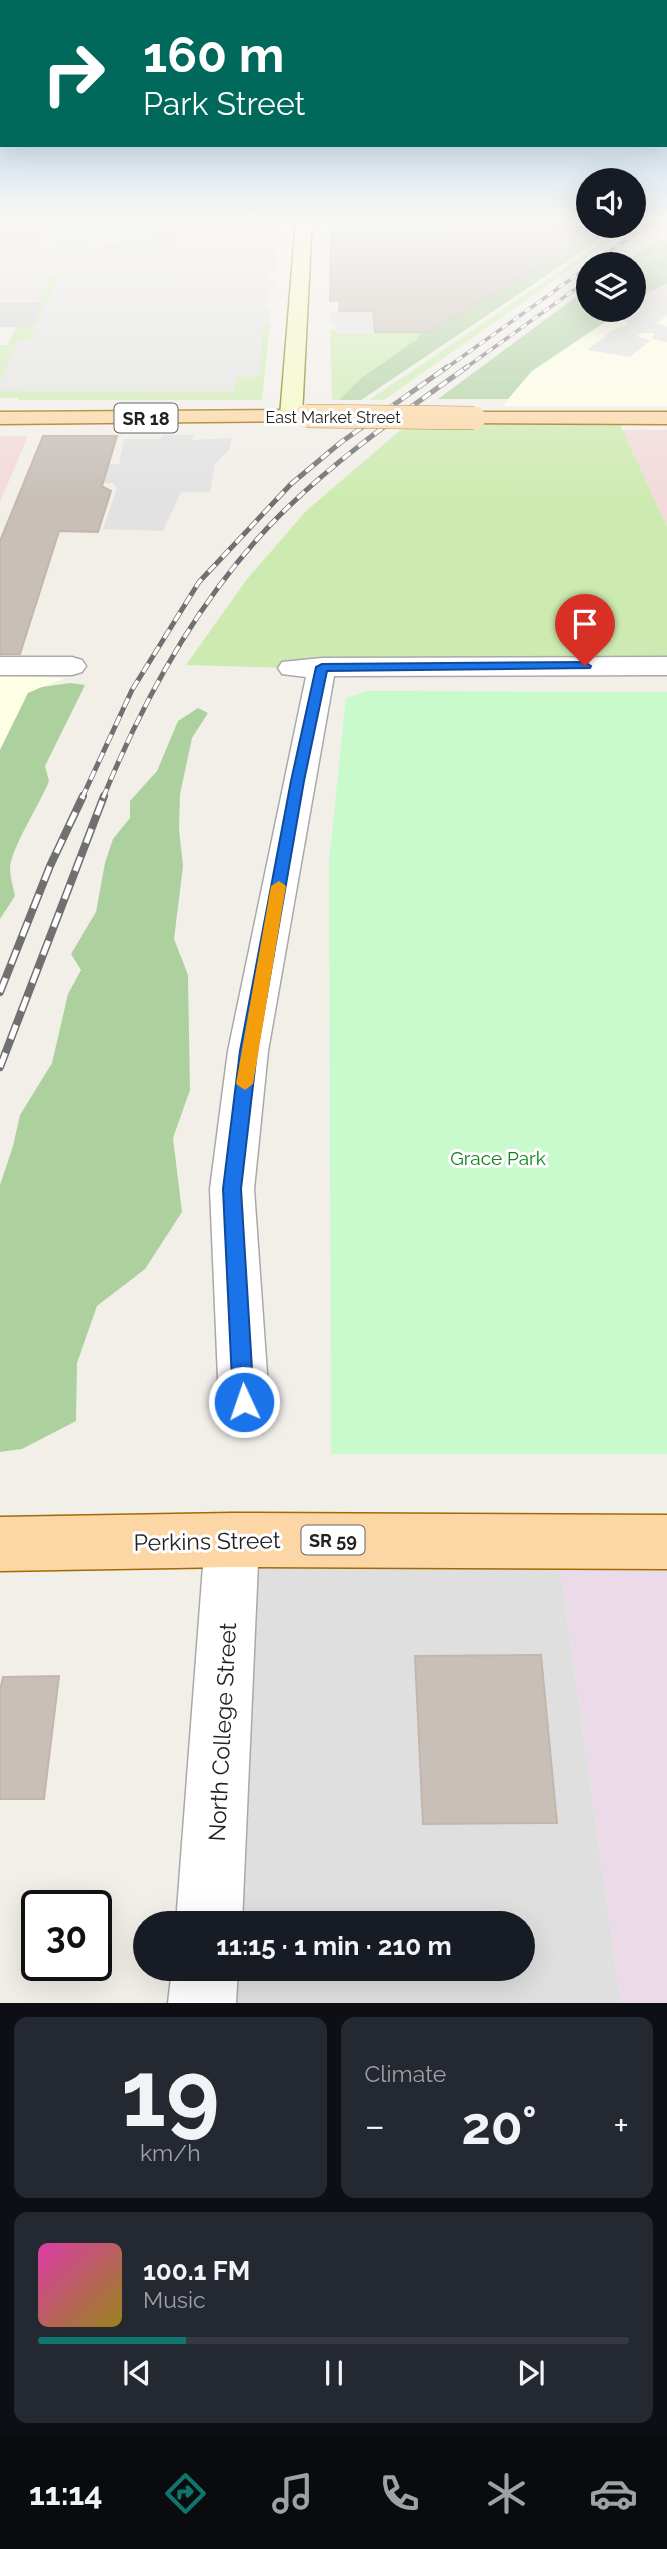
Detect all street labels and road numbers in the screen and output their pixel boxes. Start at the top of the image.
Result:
road number: SR 18 [114,404,178,432]
street label: East Market Street [265,408,401,427]
street label: Perkins Street [133,1526,281,1556]
road number: SR 59 [302,1526,364,1554]
street label: North College Street [203,1622,241,1842]

